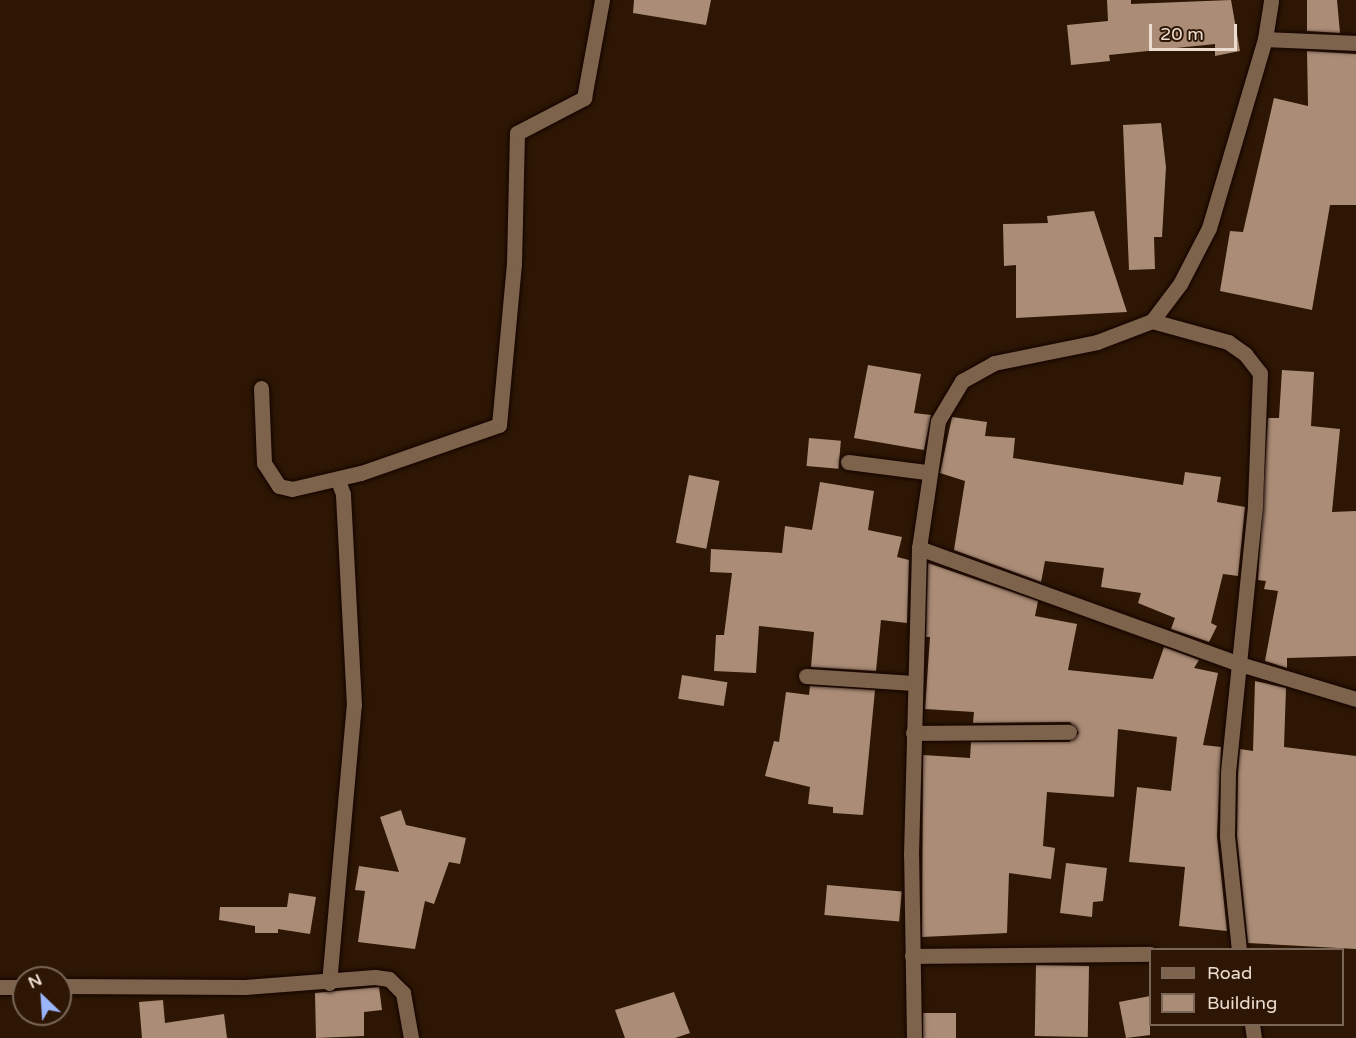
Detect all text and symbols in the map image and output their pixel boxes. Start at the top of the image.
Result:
scale bar [1152,12,1240,50]
text: 20 m [1160,23,1204,45]
legend [1149,948,1344,1026]
text: Road [1207,962,1252,984]
north arrow [12,966,72,1026]
text: N [25,970,45,993]
text: Building [1207,992,1277,1014]

